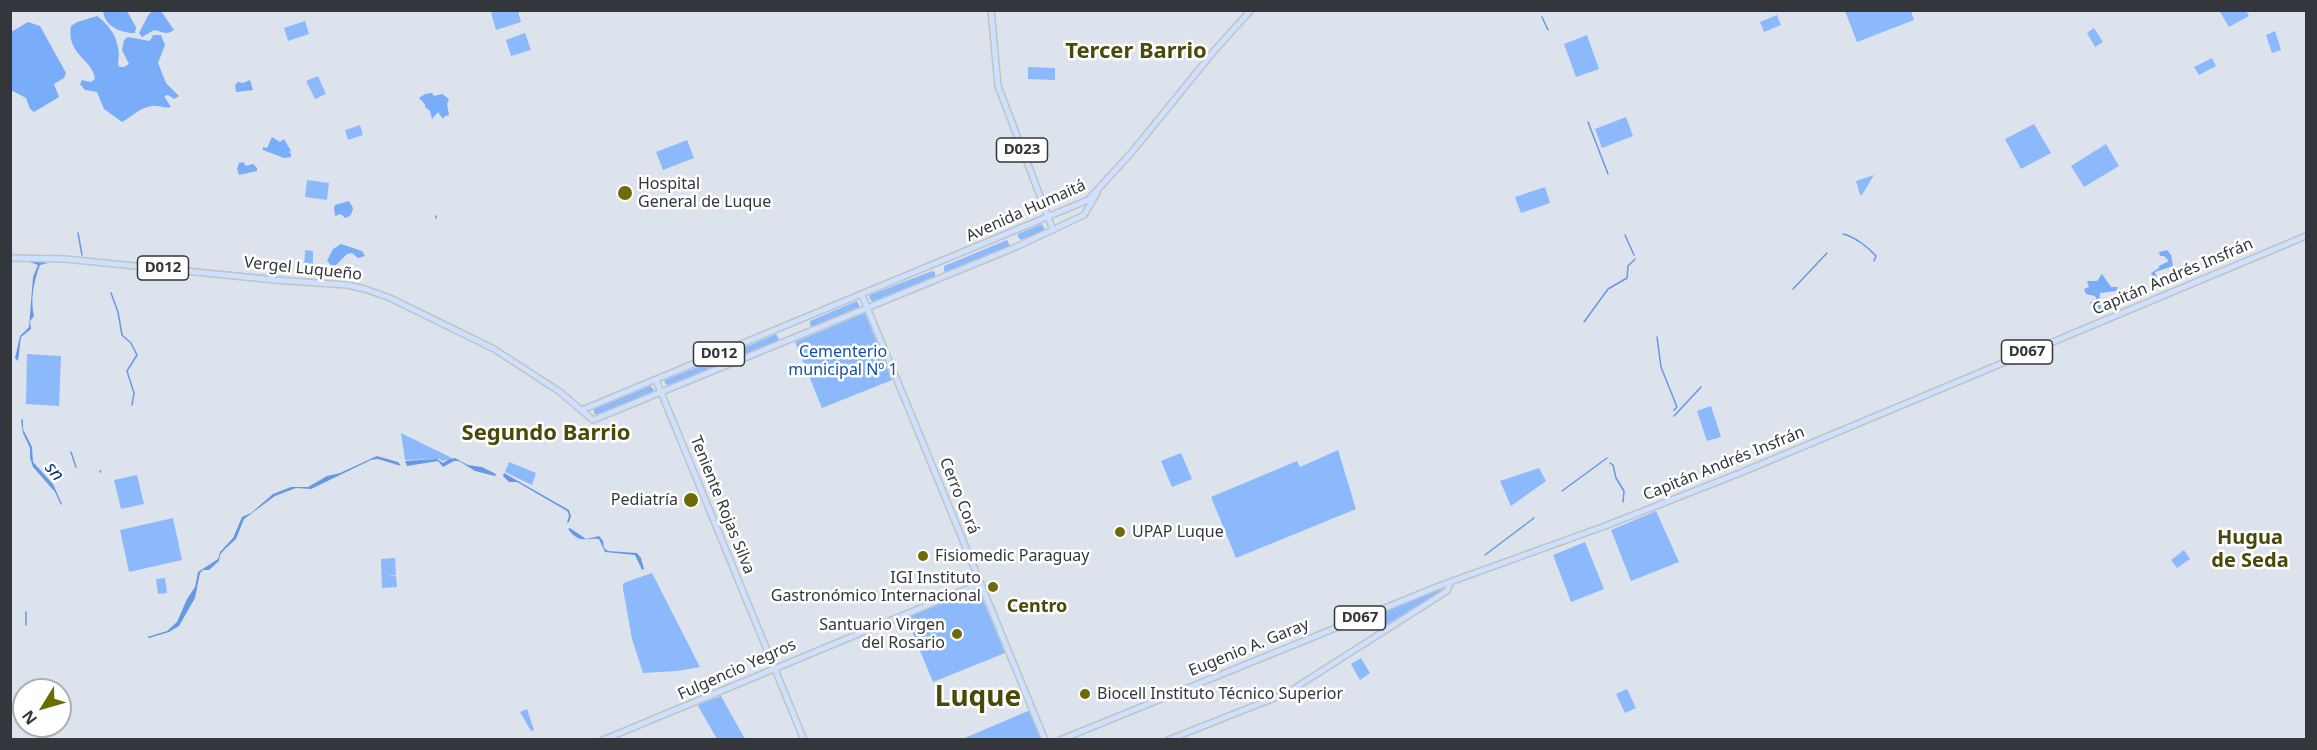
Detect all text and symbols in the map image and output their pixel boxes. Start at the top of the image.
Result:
district label: Tercer Barrio [1065,39,1207,65]
road number: D023 [996,138,1048,162]
place label: Hospital General de Luque [638,174,771,212]
street label: Avenida Humaitá [963,176,1089,246]
marker: Hospital General de Luque [616,184,634,202]
street label: Capitán Andrés Insfrán [2090,234,2256,320]
street label: Vergel Luqueño [243,253,363,285]
road number: D012 [138,256,188,280]
road number: D067 [2002,340,2052,364]
road number: D012 [694,342,744,366]
park label: Cementerio municipal Nº 1 [788,342,898,380]
district label: Segundo Barrio [462,421,630,447]
street label: Capitán Andrés Insfrán [1640,423,1808,505]
street label: Teniente Rojas Silva [685,433,759,577]
street label: Cerro Corá [935,455,983,537]
water label: sn [40,458,68,486]
place label: Pediatría [611,490,678,510]
marker: Pediatría [682,491,700,509]
place label: UPAP Luque [1132,522,1224,542]
marker: UPAP Luque [1113,525,1127,539]
district label: Hugua de Seda [2211,526,2289,573]
place label: Fisiomedic Paraguay [935,546,1089,566]
marker: Fisiomedic Paraguay [916,549,930,563]
place label: IGI Instituto Gastronómico Internacional [771,568,981,606]
marker: IGI Instituto Gastronómico Internacional [986,580,1000,594]
district label: Centro [1007,596,1067,618]
road number: D067 [1334,606,1386,630]
place label: Santuario Virgen del Rosario [819,615,945,653]
street label: Eugenio A. Garay [1186,615,1312,681]
marker: Santuario Virgen del Rosario [950,627,964,641]
street label: Fulgencio Yegros [675,635,799,705]
north arrow [12,678,72,738]
district label: Luque [935,681,1021,715]
place label: Biocell Instituto Técnico Superior [1097,684,1343,704]
marker: Biocell Instituto Técnico Superior [1078,687,1092,701]
text: N [17,706,42,729]

